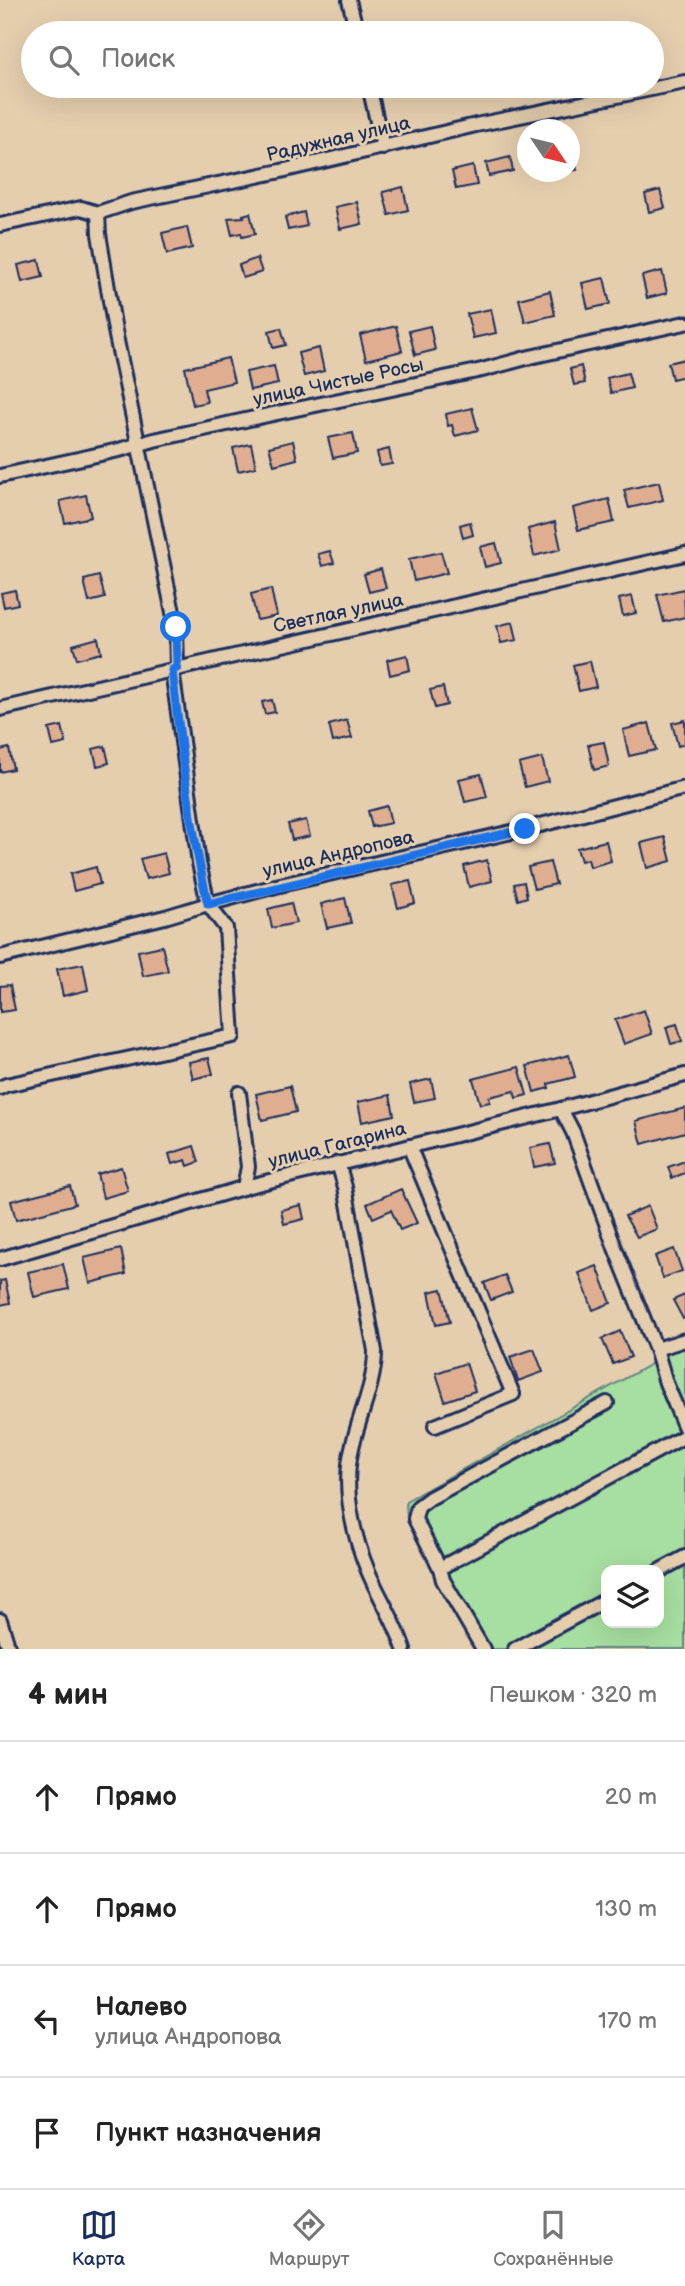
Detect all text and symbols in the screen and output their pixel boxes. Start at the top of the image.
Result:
search box [21,21,664,98]
icon: search [45,41,83,79]
text: Поиск [101,44,175,75]
street label: Радужная улица [264,112,413,167]
north arrow [517,119,580,182]
street label: улица Чистые Росы [251,353,426,412]
street label: Светлая улица [271,588,406,638]
route start [160,611,191,642]
route end [509,813,540,844]
street label: улица Андропова [261,826,416,883]
street label: улица Гагарина [266,1117,409,1174]
map controls [601,1565,664,1628]
button: layers [601,1565,664,1628]
text: 4 мин [28,1677,108,1713]
text: Пешком · 320 m [489,1681,657,1709]
icon: ahead [28,1778,66,1816]
text: Прямо [95,1782,177,1813]
text: 20 m [605,1783,657,1811]
icon: ahead [28,1890,66,1928]
text: Прямо [95,1894,177,1925]
text: 130 m [595,1895,657,1923]
text: Налево [95,1992,187,2023]
icon: left [28,2002,66,2040]
text: 170 m [598,2007,657,2035]
text: улица Андропова [95,2023,282,2051]
icon: arrive [28,2114,66,2152]
text: Пункт назначения [95,2118,321,2149]
tab: Карта [72,2206,125,2271]
tab: Маршрут [269,2206,350,2271]
tab: Сохранённые [493,2206,613,2271]

